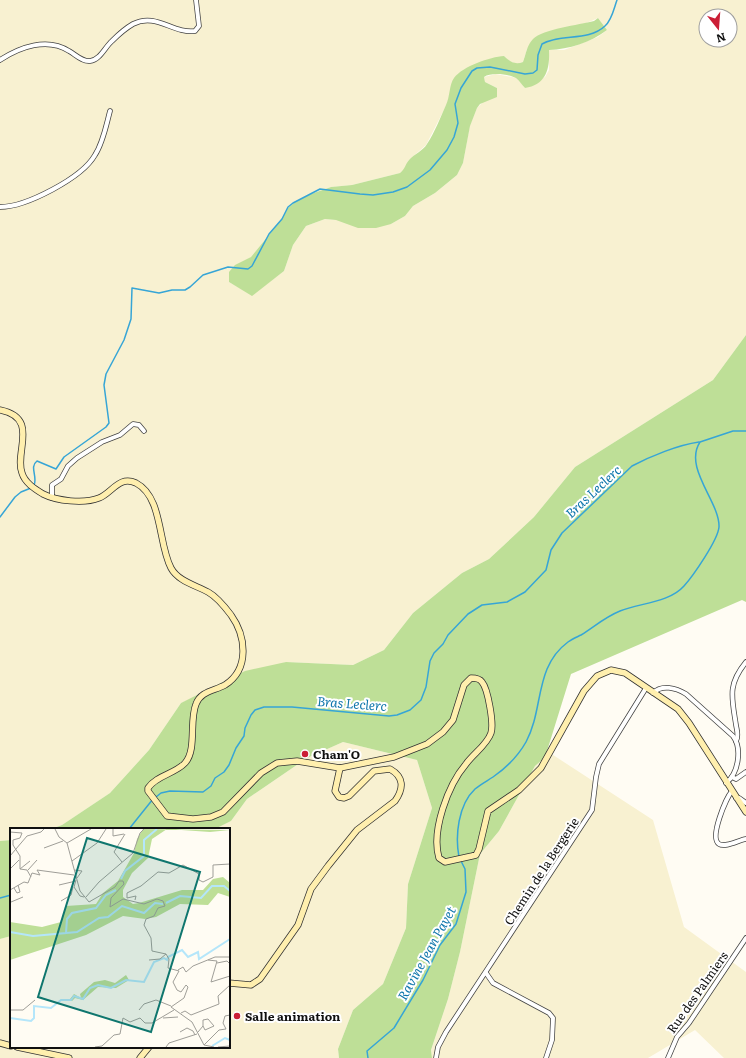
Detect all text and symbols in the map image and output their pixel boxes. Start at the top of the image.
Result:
north arrow [698,8,738,48]
text: N [714,30,728,48]
water label: Bras Leclerc [561,460,625,522]
water label: Bras Leclerc [316,691,388,715]
place label: Cham'O [313,745,360,763]
marker: Cham'O [300,749,310,759]
street label: Chemin de la Bergerie [499,814,583,928]
inset map [10,828,230,1048]
water label: Ravine Jean Payet [392,902,460,1003]
street label: Rue des Palmiers [662,947,732,1036]
place label: Salle animation [245,1007,341,1025]
marker: Salle animation [232,1011,242,1021]

